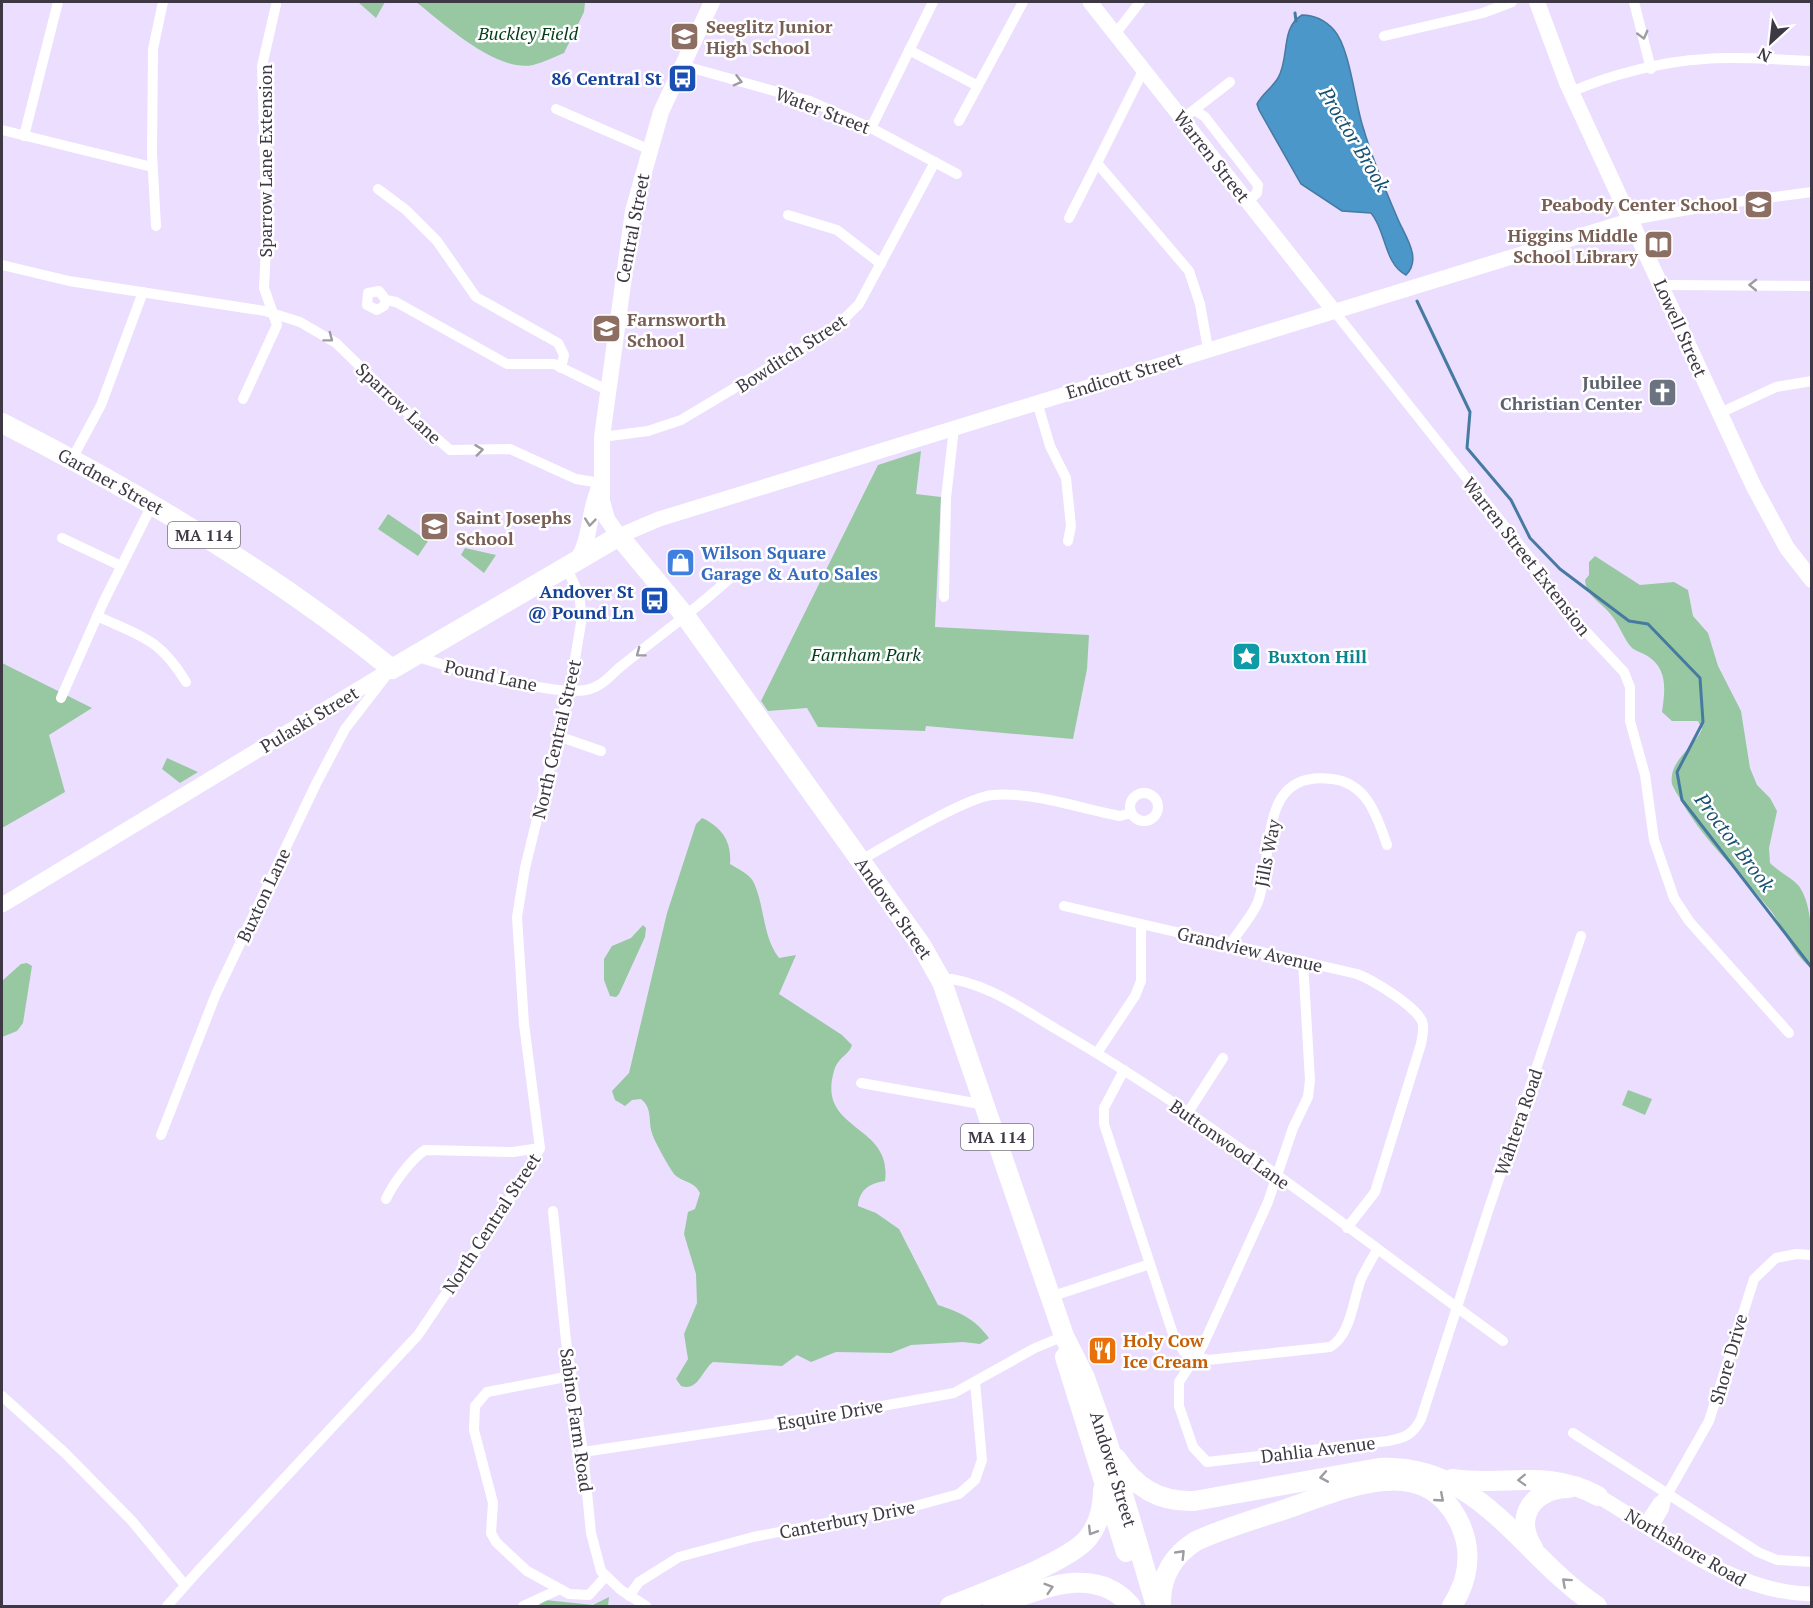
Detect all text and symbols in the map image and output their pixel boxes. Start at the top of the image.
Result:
north arrow [1741,12,1801,72]
place label: Seeglitz Junior High School [706,14,833,59]
school or university icon: Seeglitz Junior High School [669,20,701,52]
park label: Buckley Field [477,21,578,45]
one-way arrow [1635,30,1648,40]
text: N [1754,43,1775,68]
bus stop icon: 86 Central St [667,62,699,94]
street label: Sparrow Lane Extension [253,64,277,258]
place label: 86 Central St [551,66,662,90]
one-way arrow [732,74,743,86]
street label: Water Street [772,81,874,139]
water label: Proctor Brook [1313,81,1397,197]
street label: Warren Street [1168,105,1256,207]
street label: Central Street [610,171,654,285]
school or university icon: Peabody Center School [1743,188,1775,220]
place label: Peabody Center School [1541,192,1738,216]
place label: Higgins Middle School Library [1507,223,1638,268]
library icon: Higgins Middle School Library [1643,229,1675,261]
street label: Lowell Street [1649,275,1713,381]
one-way arrow [1749,279,1758,291]
place label: Farnsworth School [627,307,726,352]
street label: Bowditch Street [731,308,851,398]
school or university icon: Farnsworth School [590,313,622,345]
one-way arrow [322,331,333,342]
street label: Endicott Street [1063,346,1185,404]
street label: Sparrow Lane [351,357,447,449]
place label: Jubilee Christian Center [1500,370,1642,415]
church icon: Jubilee Christian Center [1647,376,1679,408]
street label: Gardner Street [54,442,168,520]
one-way arrow [475,444,484,457]
street label: Warren Street Extension [1457,472,1597,641]
place label: Saint Josephs School [456,505,571,550]
school or university icon: Saint Josephs School [419,511,451,543]
one-way arrow [584,518,597,527]
road number: MA 114 [168,522,240,548]
place label: Wilson Square Garage & Auto Sales [701,540,878,585]
shop icon: Wilson Square Garage & Auto Sales [664,546,696,578]
place label: Andover St @ Pound Ln [528,579,634,624]
bus stop icon: Andover St @ Pound Ln [639,585,671,617]
place icon: Buxton Hill [1231,640,1263,672]
park label: Farnham Park [810,642,921,666]
place label: Buxton Hill [1268,644,1367,668]
one-way arrow [635,645,646,656]
street label: Pound Lane [442,653,540,697]
street label: North Central Street [526,657,586,821]
street label: Pulaski Street [255,680,363,758]
water label: Proctor Brook [1688,786,1781,897]
street label: Jills Way [1249,816,1285,889]
street label: Buxton Lane [231,844,295,946]
street label: Andover Street [850,852,938,964]
street label: Grandview Avenue [1175,921,1325,977]
street label: Wahtera Road [1488,1065,1548,1179]
street label: Buttonwood Lane [1165,1094,1295,1194]
road number: MA 114 [961,1124,1033,1150]
street label: North Central Street [437,1148,546,1298]
street label: Shore Drive [1704,1311,1752,1407]
place label: Holy Cow Ice Cream [1123,1328,1209,1373]
restaurant icon: Holy Cow Ice Cream [1086,1334,1118,1366]
street label: Sabino Farm Road [555,1347,599,1493]
street label: Esquire Drive [775,1393,885,1435]
street label: Andover Street [1085,1408,1143,1530]
street label: Dahlia Avenue [1259,1430,1377,1468]
one-way arrow [1319,1470,1329,1483]
one-way arrow [1518,1473,1527,1486]
one-way arrow [1433,1491,1444,1502]
street label: Canterbury Drive [777,1494,917,1544]
street label: Northshore Road [1621,1503,1751,1591]
one-way arrow [1088,1525,1100,1535]
one-way arrow [1173,1550,1184,1561]
one-way arrow [1562,1578,1573,1589]
one-way arrow [1043,1583,1054,1595]

